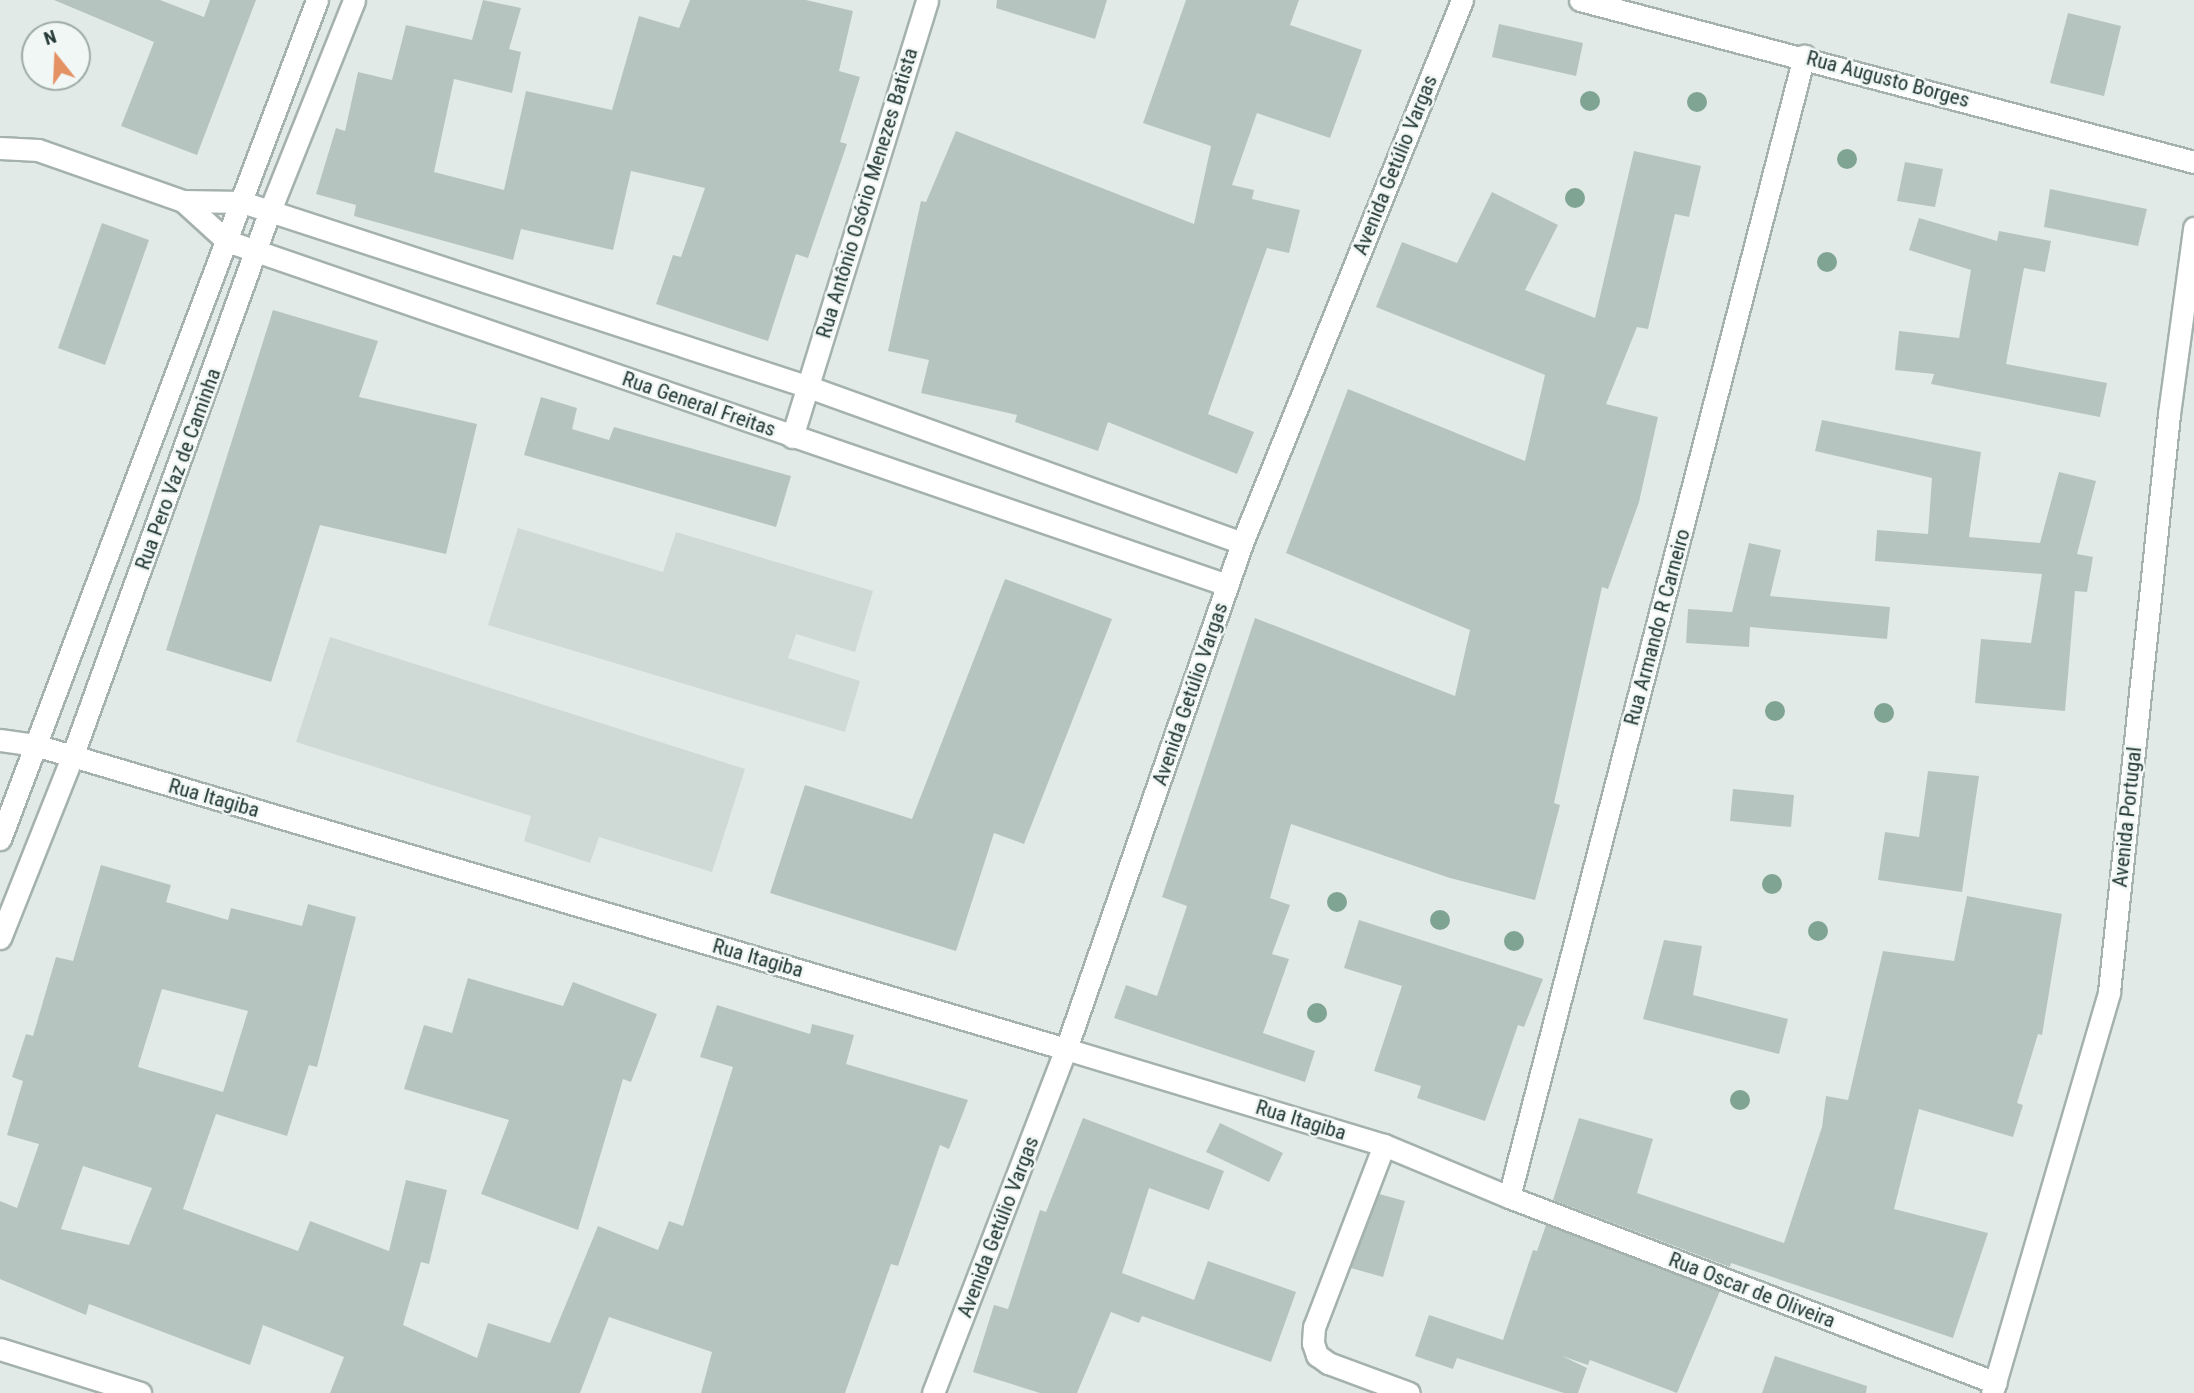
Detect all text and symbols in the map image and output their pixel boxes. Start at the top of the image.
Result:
north arrow [21,21,91,91]
text: N [41,25,59,50]
street label: Rua Antônio Osório Menezes Batista [811,45,923,341]
street label: Rua Augusto Borges [1804,45,1972,113]
street label: Avenida Getúlio Vargas [1347,71,1443,259]
street label: Rua Pero Vaz de Caminha [130,365,226,573]
street label: Rua General Freitas [619,366,779,442]
street label: Rua Armando R Carneiro [1619,526,1695,728]
street label: Avenida Getúlio Vargas [1147,599,1233,789]
street label: Avenida Portugal [2107,746,2147,888]
street label: Rua Itagiba [166,773,262,823]
street label: Rua Itagiba [710,933,806,983]
street label: Rua Itagiba [1253,1094,1349,1146]
street label: Avenida Getúlio Vargas [952,1133,1044,1321]
street label: Rua Oscar de Oliveira [1665,1247,1839,1333]

